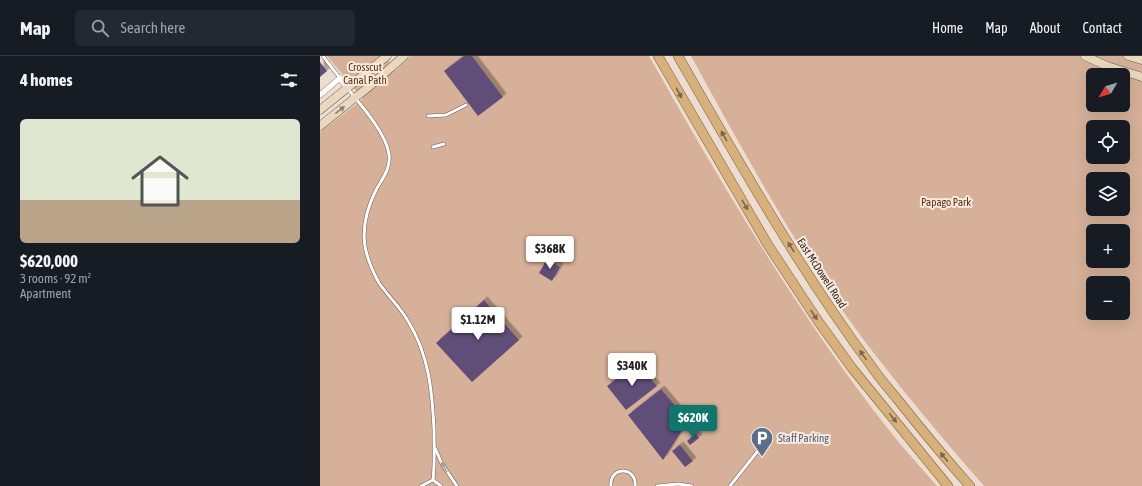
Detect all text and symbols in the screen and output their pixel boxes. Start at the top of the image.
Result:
search box [75,10,355,46]
text: Map [20,17,51,39]
icon: search [89,17,111,39]
text: Search here [121,19,185,36]
text: Home [932,20,963,36]
text: Map [985,20,1008,36]
text: About [1030,20,1061,36]
text: Contact [1083,20,1122,36]
park label: Crosscut Canal Path [343,61,387,86]
north arrow [1086,68,1130,112]
map controls [1086,68,1130,320]
icon: filters [278,69,300,91]
text: 4 homes [20,70,73,90]
one-way arrow [676,87,683,99]
one-way arrow [335,105,346,114]
button: locate [1086,120,1130,164]
one-way arrow [721,130,728,142]
icon: home [124,145,196,217]
button: layers [1086,172,1130,216]
park label: Papago Park [921,196,971,208]
one-way arrow [741,199,748,211]
button: + [1086,224,1130,268]
pin: $368K [522,236,578,270]
street label: East McDowell Road [795,236,849,310]
text: $368K [535,241,565,256]
one-way arrow [787,241,794,253]
text: $620,000 [20,251,78,271]
text: 3 rooms · 92 m² [20,271,91,286]
button: − [1086,276,1130,320]
text: Apartment [20,286,71,301]
pin: $1.12M [445,307,511,341]
one-way arrow [810,310,818,320]
text: $1.12M [461,312,495,327]
one-way arrow [859,350,867,361]
pin: $340K [604,353,660,387]
text: $340K [617,358,647,373]
pin: $620K [665,405,721,439]
text: $620K [678,410,708,425]
one-way arrow [889,413,898,424]
parking icon: Staff Parking [749,425,775,458]
place label: Staff Parking [778,432,829,444]
one-way arrow [940,451,949,462]
one-way arrow [440,462,448,472]

